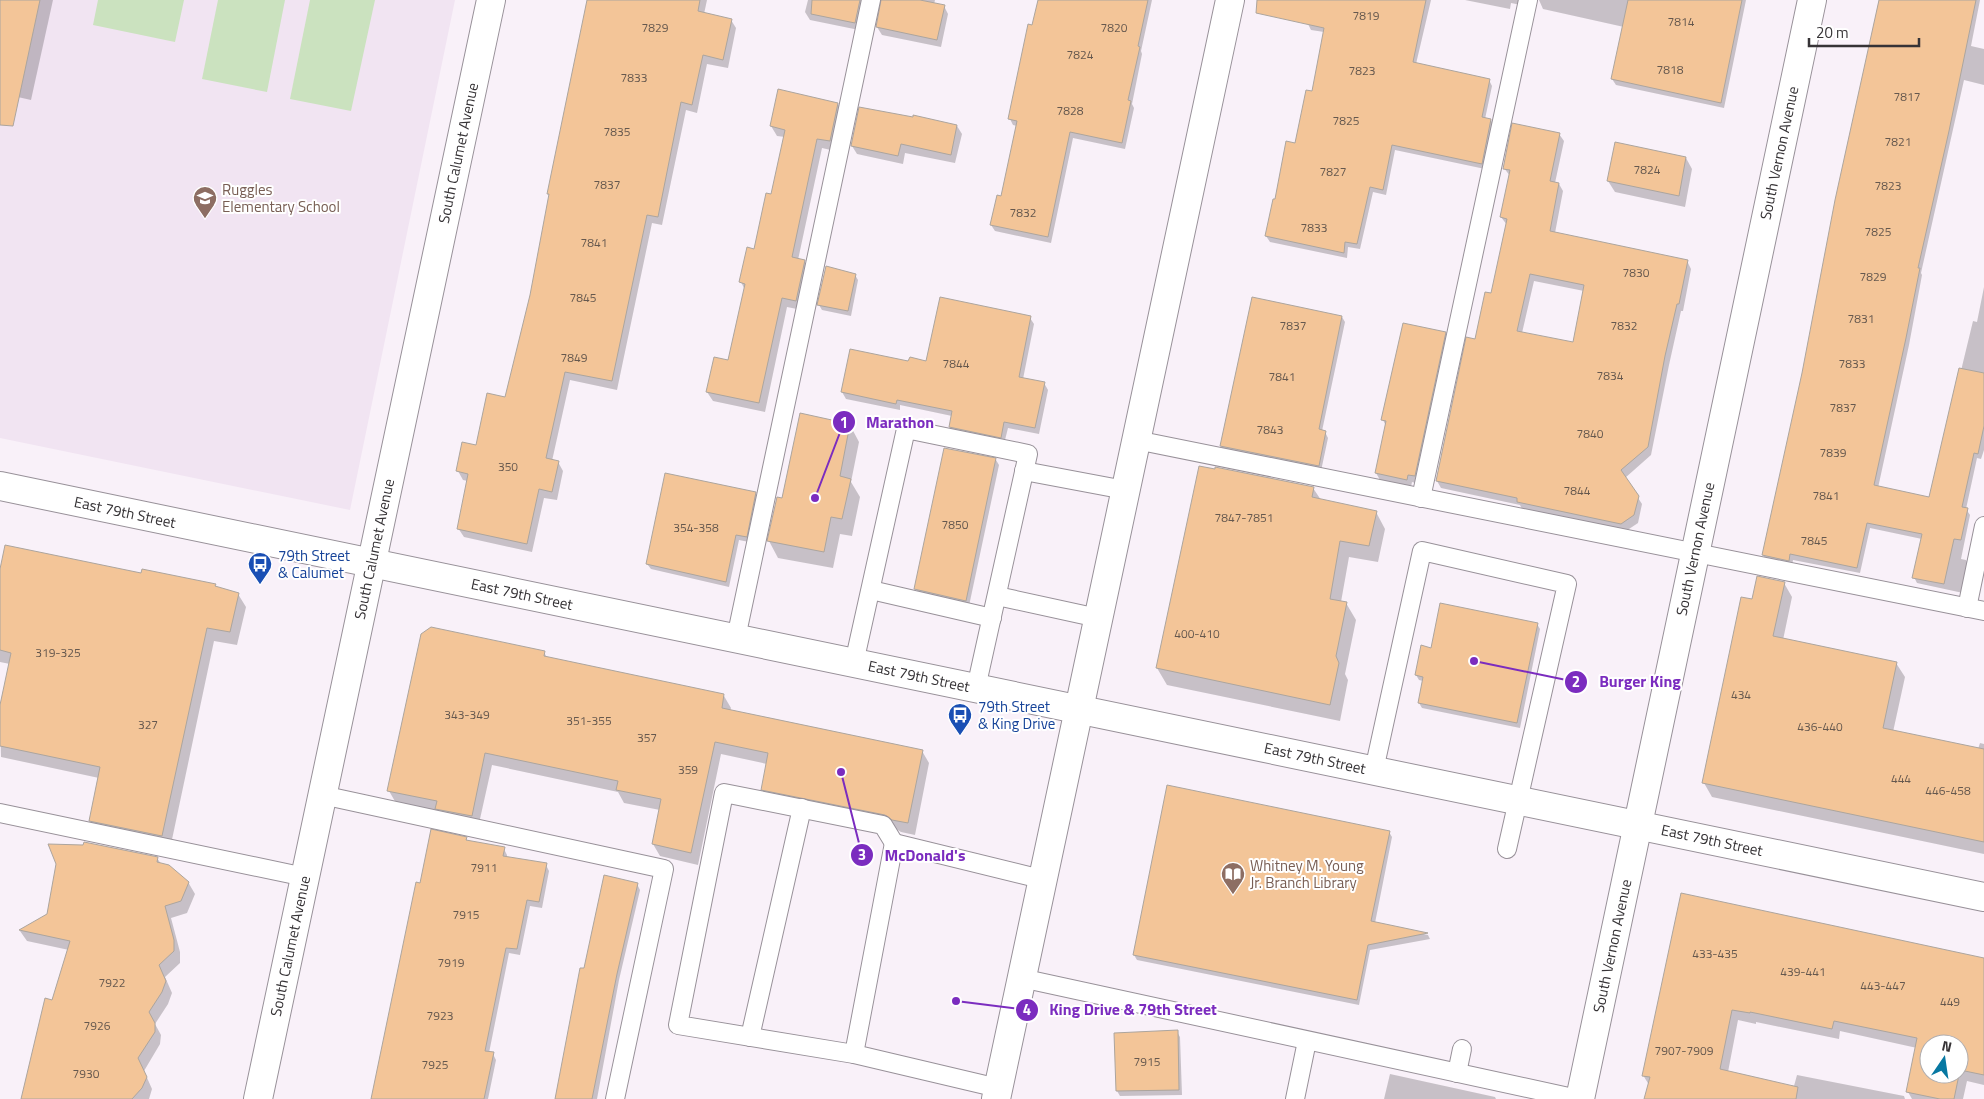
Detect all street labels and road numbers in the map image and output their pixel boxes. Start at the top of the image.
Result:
street label: South Calumet Avenue [432,81,484,225]
street label: South Vernon Avenue [1754,84,1804,222]
street label: South Calumet Avenue [348,477,400,621]
street label: South Vernon Avenue [1670,480,1720,618]
street label: East 79th Street [72,490,179,534]
street label: East 79th Street [469,572,576,616]
street label: East 79th Street [866,654,973,698]
street label: East 79th Street [1262,736,1369,780]
street label: East 79th Street [1659,818,1766,862]
street label: South Calumet Avenue [264,874,316,1018]
street label: South Vernon Avenue [1587,877,1637,1015]

